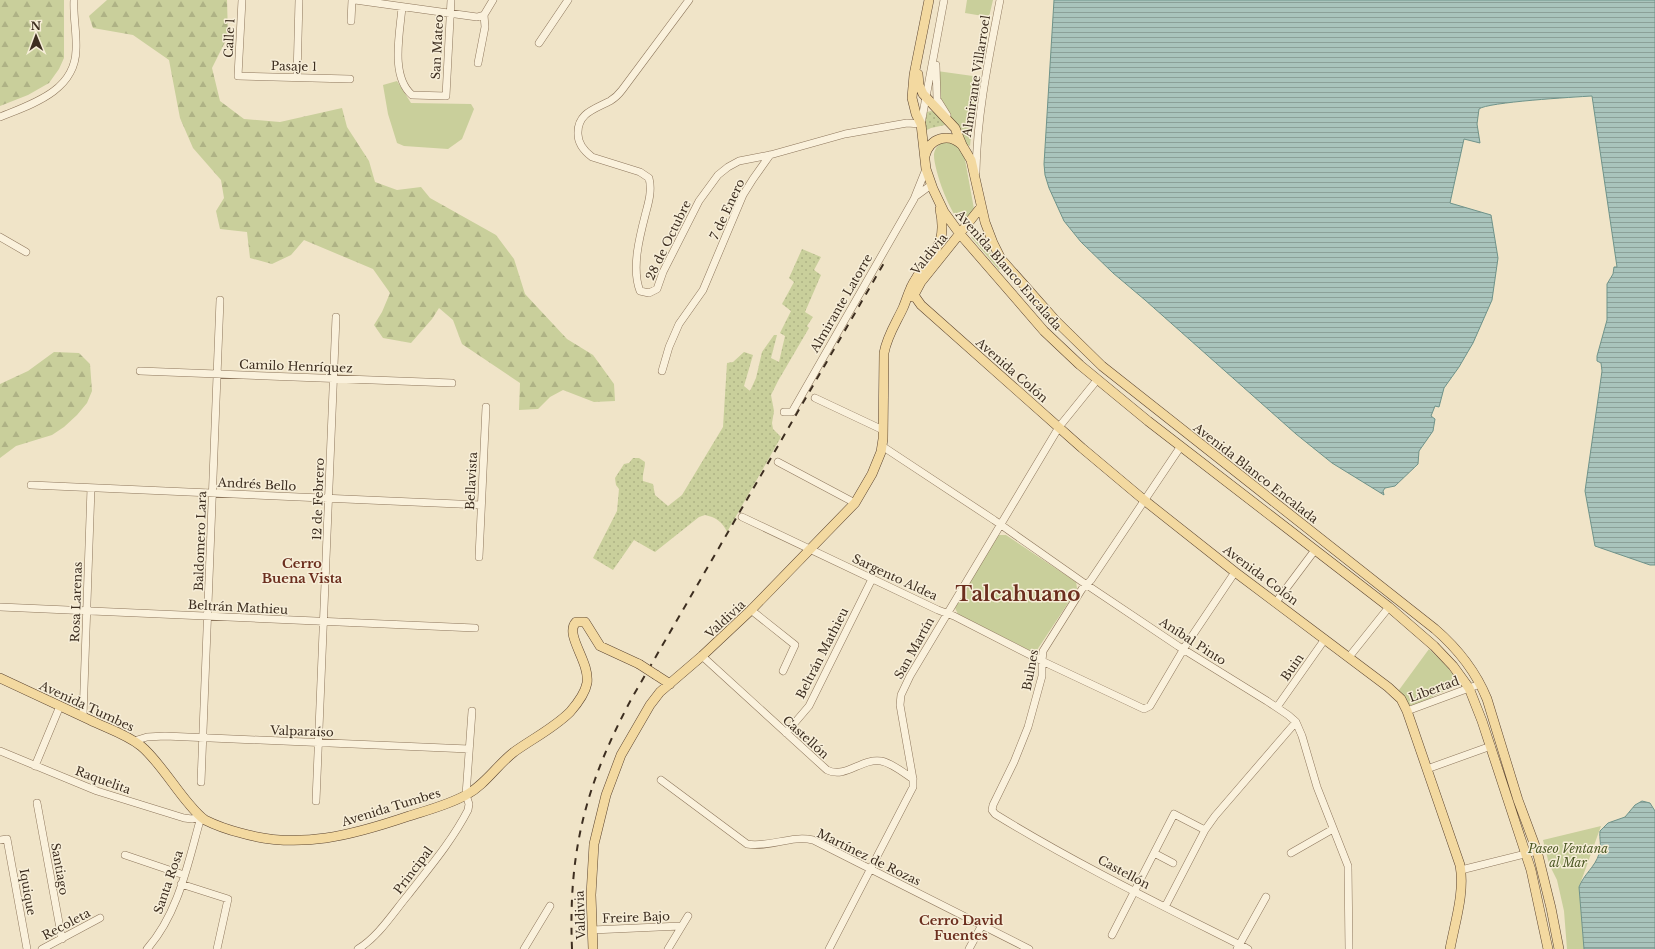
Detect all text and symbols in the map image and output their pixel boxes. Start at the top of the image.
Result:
street label: San Mateo [428,14,446,80]
street label: Almirante Villarroel [959,14,993,139]
north arrow [16,16,56,56]
street label: Calle 1 [220,18,238,58]
text: N [31,19,42,33]
street label: Pasaje 1 [271,58,317,74]
street label: 7 de Enero [706,176,748,242]
street label: 28 de Octubre [642,197,694,282]
street label: Avenida Blanco Encalada [952,206,1065,333]
street label: Valdivia [907,230,950,279]
street label: Almirante Latorre [806,251,875,356]
street label: Avenida Colón [972,334,1051,405]
street label: Camilo Henríquez [239,357,353,375]
street label: Avenida Blanco Encalada [1190,419,1322,527]
street label: Bellavista [462,451,480,511]
street label: 12 de Febrero [309,457,327,541]
street label: Andrés Bello [216,474,297,494]
street label: Baldomero Lara [191,490,209,591]
street label: Avenida Colón [1220,541,1302,608]
street label: Sargento Aldea [850,551,940,603]
district label: Cerro Buena Vista [262,555,343,587]
street label: Rosa Larenas [67,561,85,643]
district label: Talcahuano [956,582,1080,606]
street label: Beltrán Mathieu [188,597,288,617]
street label: Valdivia [701,597,748,642]
street label: Beltrán Mathieu [793,605,851,701]
street label: Aníbal Pinto [1156,613,1229,668]
street label: San Martín [891,614,937,682]
street label: Bulnes [1019,648,1041,692]
street label: Buin [1277,651,1307,683]
street label: Libertad [1407,673,1461,705]
street label: Avenida Tumbes [36,677,137,734]
street label: Castellón [780,712,832,762]
street label: Valparaíso [269,722,334,740]
street label: Raquelita [73,763,133,797]
street label: Avenida Tumbes [339,785,442,829]
street label: Martínez de Rozas [815,825,923,889]
park label: Paseo Ventana al Mar [1527,841,1608,870]
street label: Santiago [48,842,72,896]
street label: Principal [390,843,436,897]
street label: Santa Rosa [150,848,186,916]
street label: Castellón [1095,852,1153,892]
street label: Iquique [16,867,40,917]
street label: Valdivia [572,890,588,941]
street label: Recoleta [39,905,93,943]
street label: Freire Bajo [602,908,670,926]
district label: Cerro David Fuentes [919,912,1003,944]

